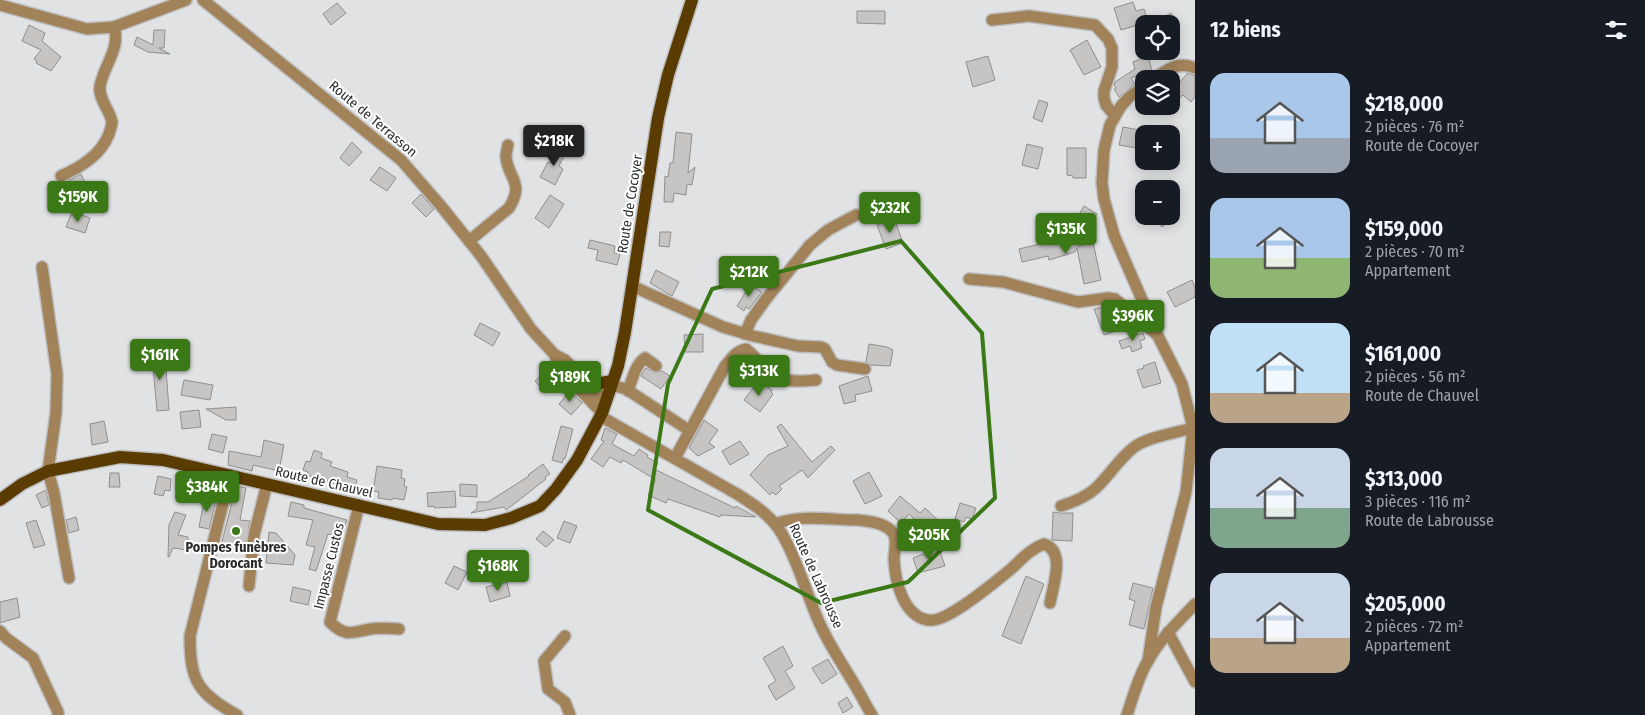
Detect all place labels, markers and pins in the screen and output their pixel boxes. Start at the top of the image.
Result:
pin: $218K [519,124,589,167]
pin: $159K [43,180,113,223]
pin: $232K [855,192,925,234]
pin: $135K [1031,212,1101,255]
pin: $212K [714,256,784,298]
pin: $396K [1098,300,1168,342]
pin: $161K [125,338,195,381]
pin: $313K [724,354,794,397]
pin: $189K [535,360,605,403]
pin: $384K [172,470,242,513]
pin: $205K [894,518,964,561]
marker: Pompes funèbres Dorocant [230,525,242,537]
place label: Pompes funèbres Dorocant [186,539,286,572]
pin: $168K [463,550,533,592]

